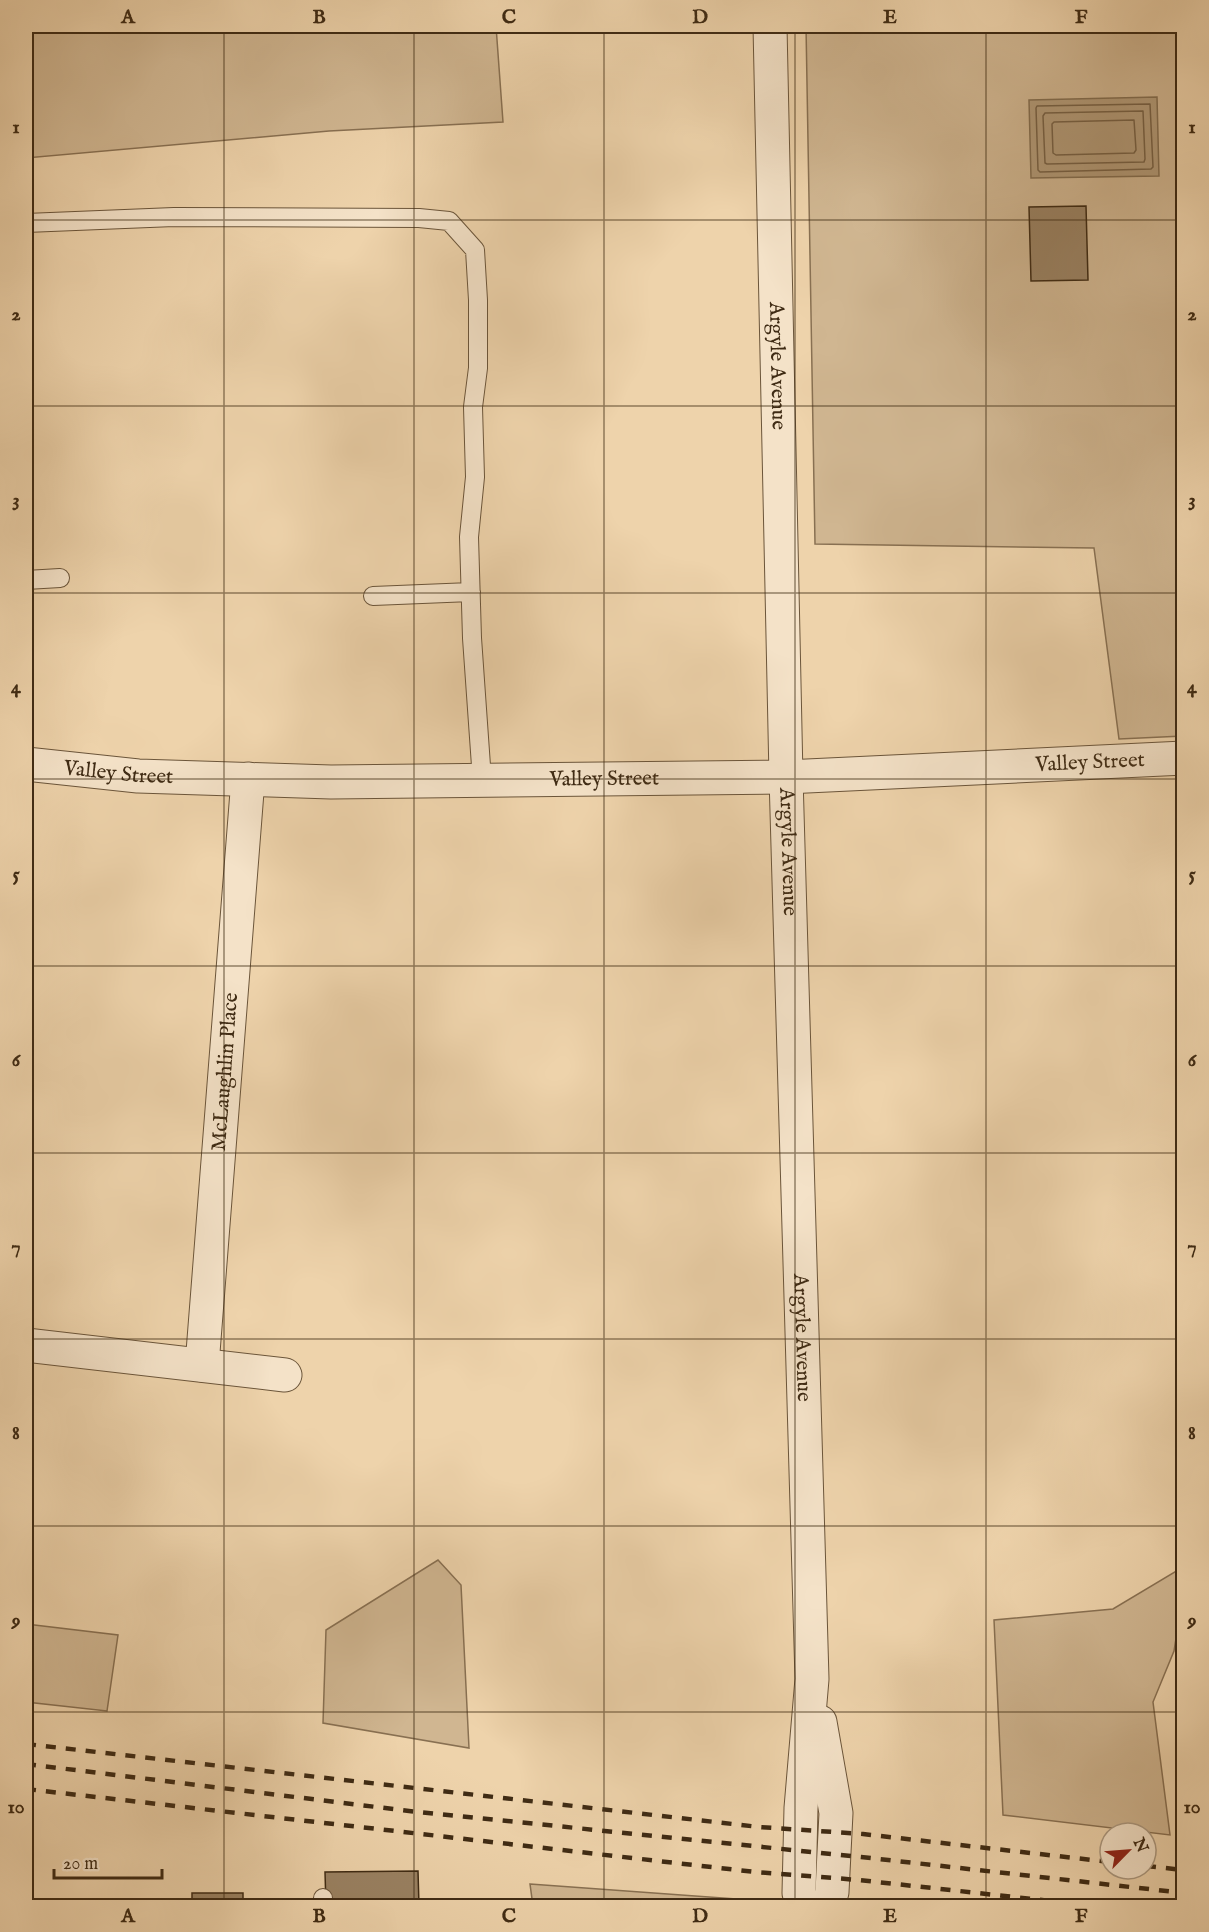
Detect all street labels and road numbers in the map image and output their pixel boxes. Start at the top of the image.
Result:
street label: Argyle Avenue [762,301,792,431]
street label: Valley Street [1033,746,1145,779]
street label: Valley Street [61,755,174,791]
street label: Valley Street [548,765,659,793]
street label: Argyle Avenue [773,786,804,917]
street label: McLaughlin Place [205,991,245,1152]
street label: Argyle Avenue [787,1272,818,1402]

